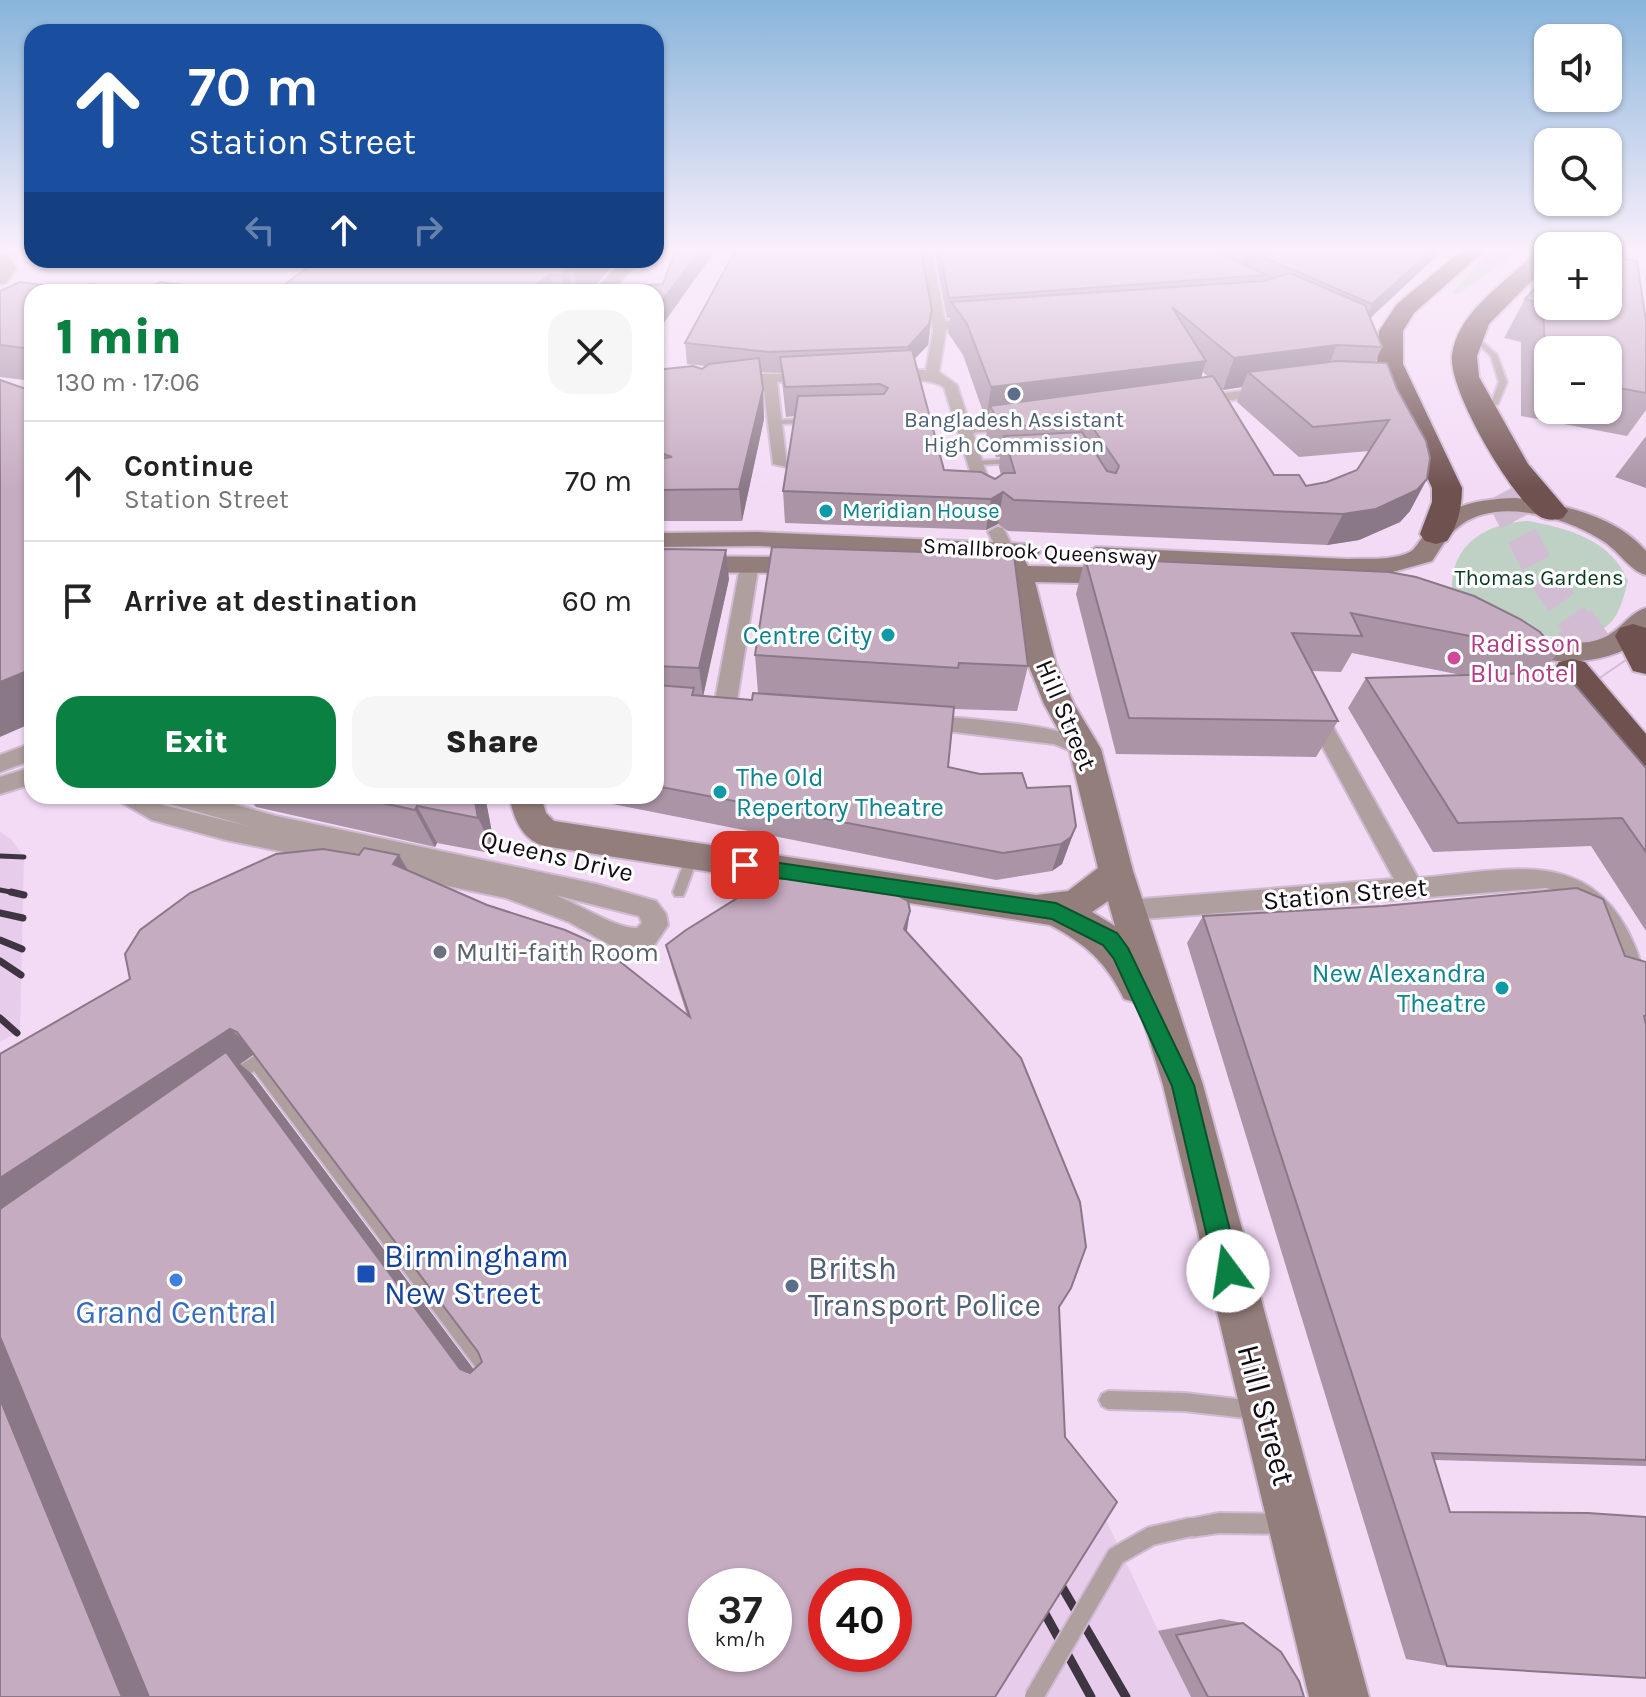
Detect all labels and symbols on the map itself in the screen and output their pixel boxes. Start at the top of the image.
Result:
marker: Bangladesh Assistant High Commission [1005,385,1023,403]
place label: Bangladesh Assistant High Commission [904,407,1124,458]
place label: Meridian House [842,498,1000,524]
marker: Meridian House [817,502,835,520]
street label: Smallbrook Queensway [922,533,1158,571]
park label: Thomas Gardens [1454,565,1624,591]
place label: Centre City [743,620,872,651]
marker: Centre City [879,626,897,644]
place label: Radisson Blu hotel [1470,628,1581,689]
marker: Radisson Blu hotel [1445,649,1463,667]
street label: Hill Street [1029,655,1103,775]
place label: The Old Repertory Theatre [736,762,944,823]
marker: The Old Repertory Theatre [711,783,729,801]
street label: Queens Drive [478,823,636,889]
pin [711,831,779,899]
street label: Station Street [1262,871,1429,917]
place label: Multi-faith Room [456,937,659,968]
marker: Multi-faith Room [431,943,449,961]
place label: New Alexandra Theatre [1312,958,1486,1019]
marker: New Alexandra Theatre [1493,979,1511,997]
position arrow [1186,1229,1270,1313]
place label: Birmingham New Street [384,1238,569,1312]
place label: Britsh Transport Police [808,1250,1041,1324]
marker: Birmingham New Street [355,1263,377,1285]
marker: Grand Central [167,1271,185,1289]
marker: Britsh Transport Police [783,1277,801,1295]
place label: Grand Central [75,1294,277,1331]
street label: Hill Street [1229,1341,1303,1489]
speed limit sign: 40 [808,1568,912,1672]

